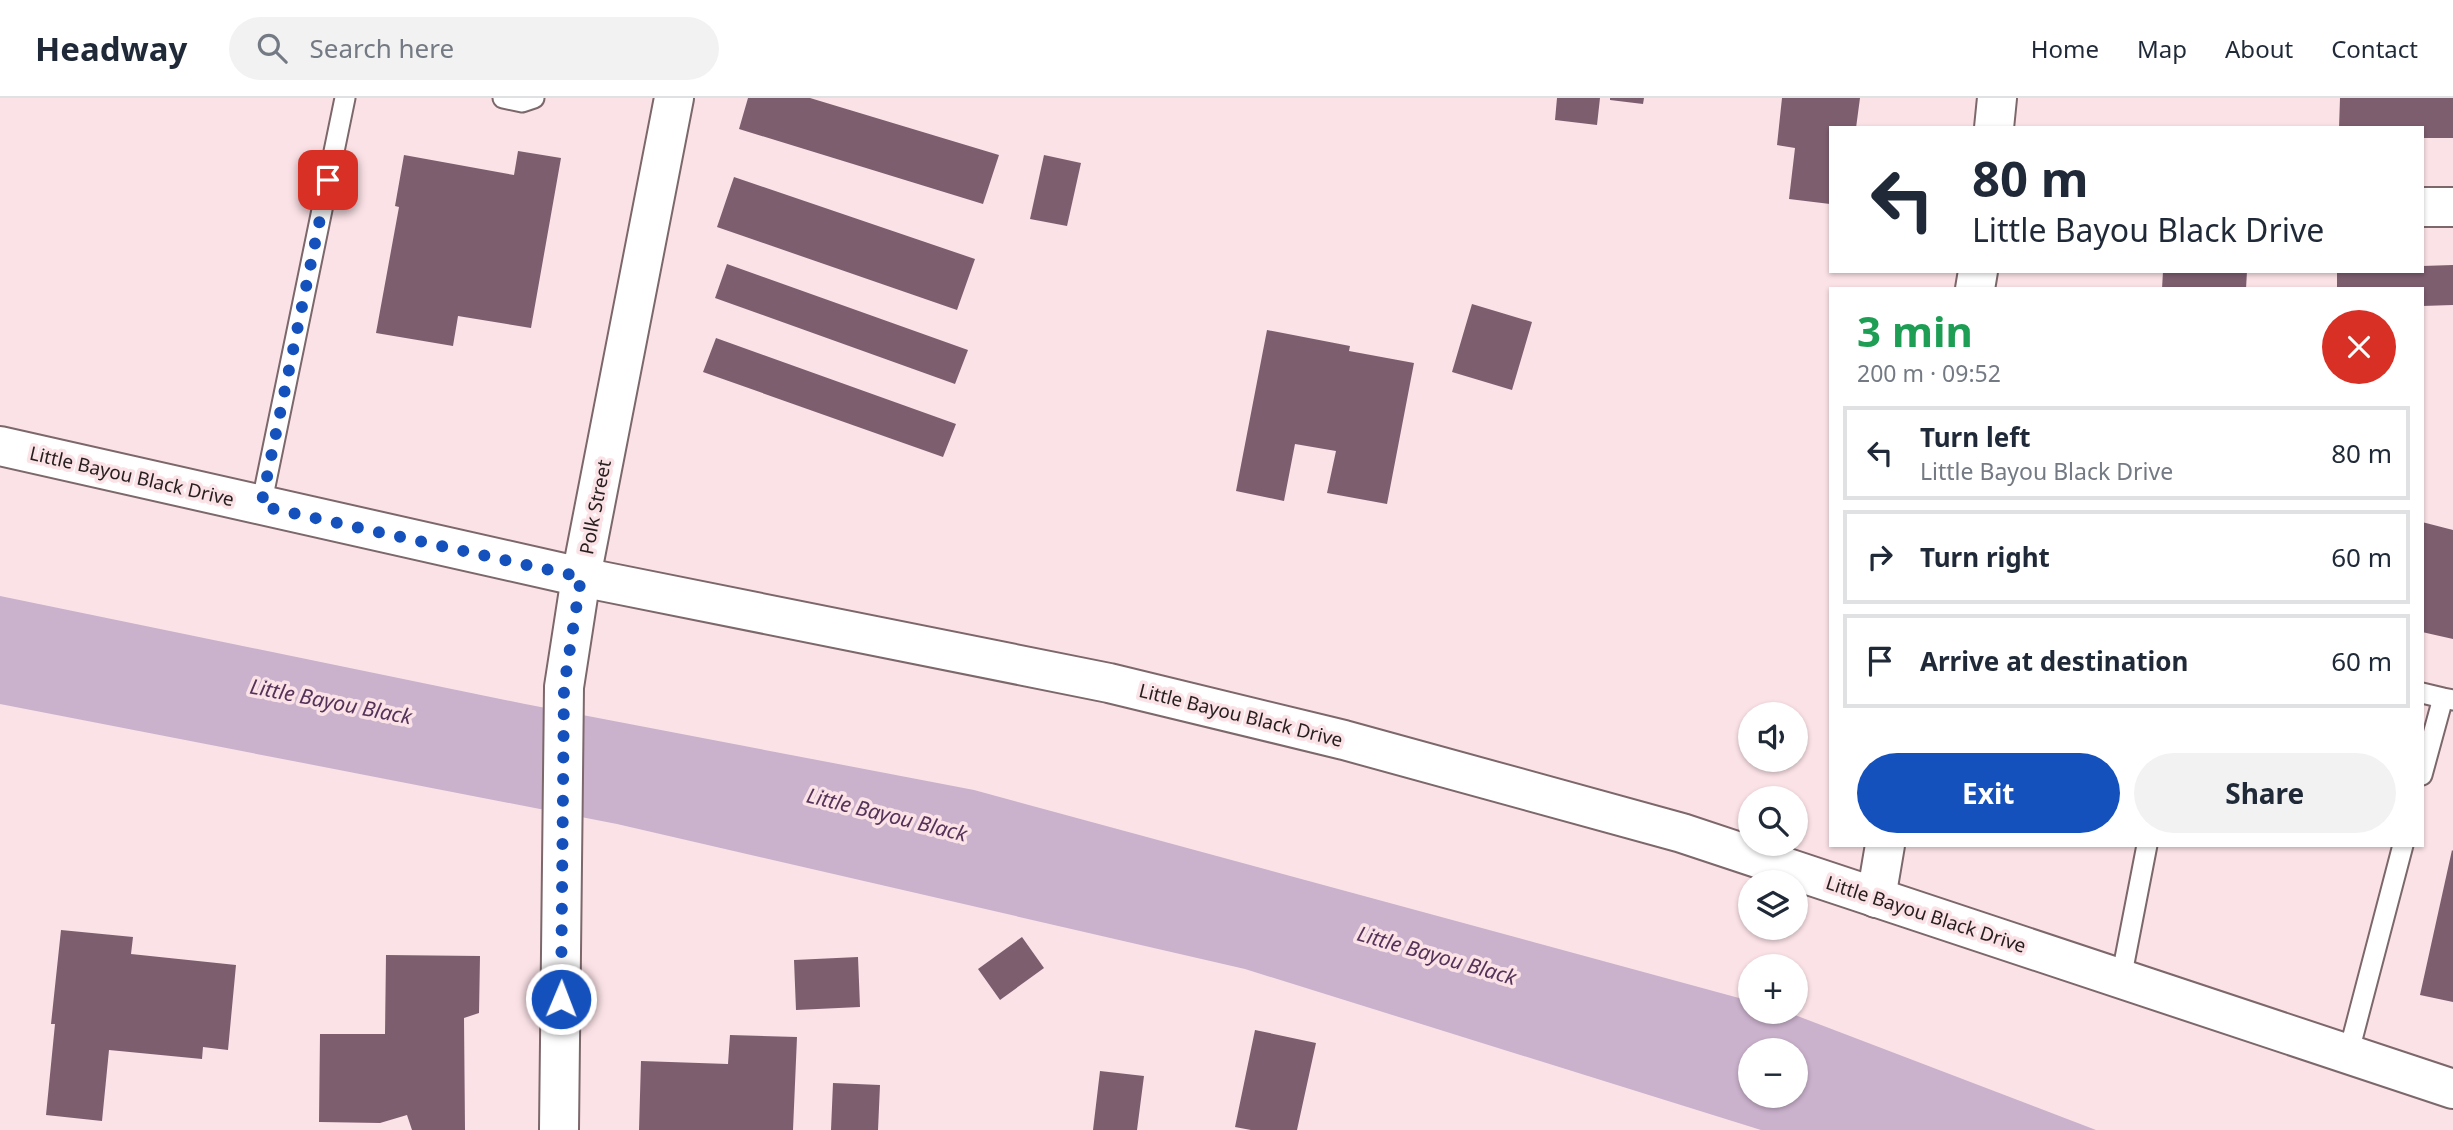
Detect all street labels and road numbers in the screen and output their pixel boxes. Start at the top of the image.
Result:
street label: Little Bayou Black Drive [27,440,237,512]
street label: Polk Street [573,457,617,557]
street label: Little Bayou Black Drive [1136,677,1346,753]
street label: Little Bayou Black Drive [1823,869,2029,959]

